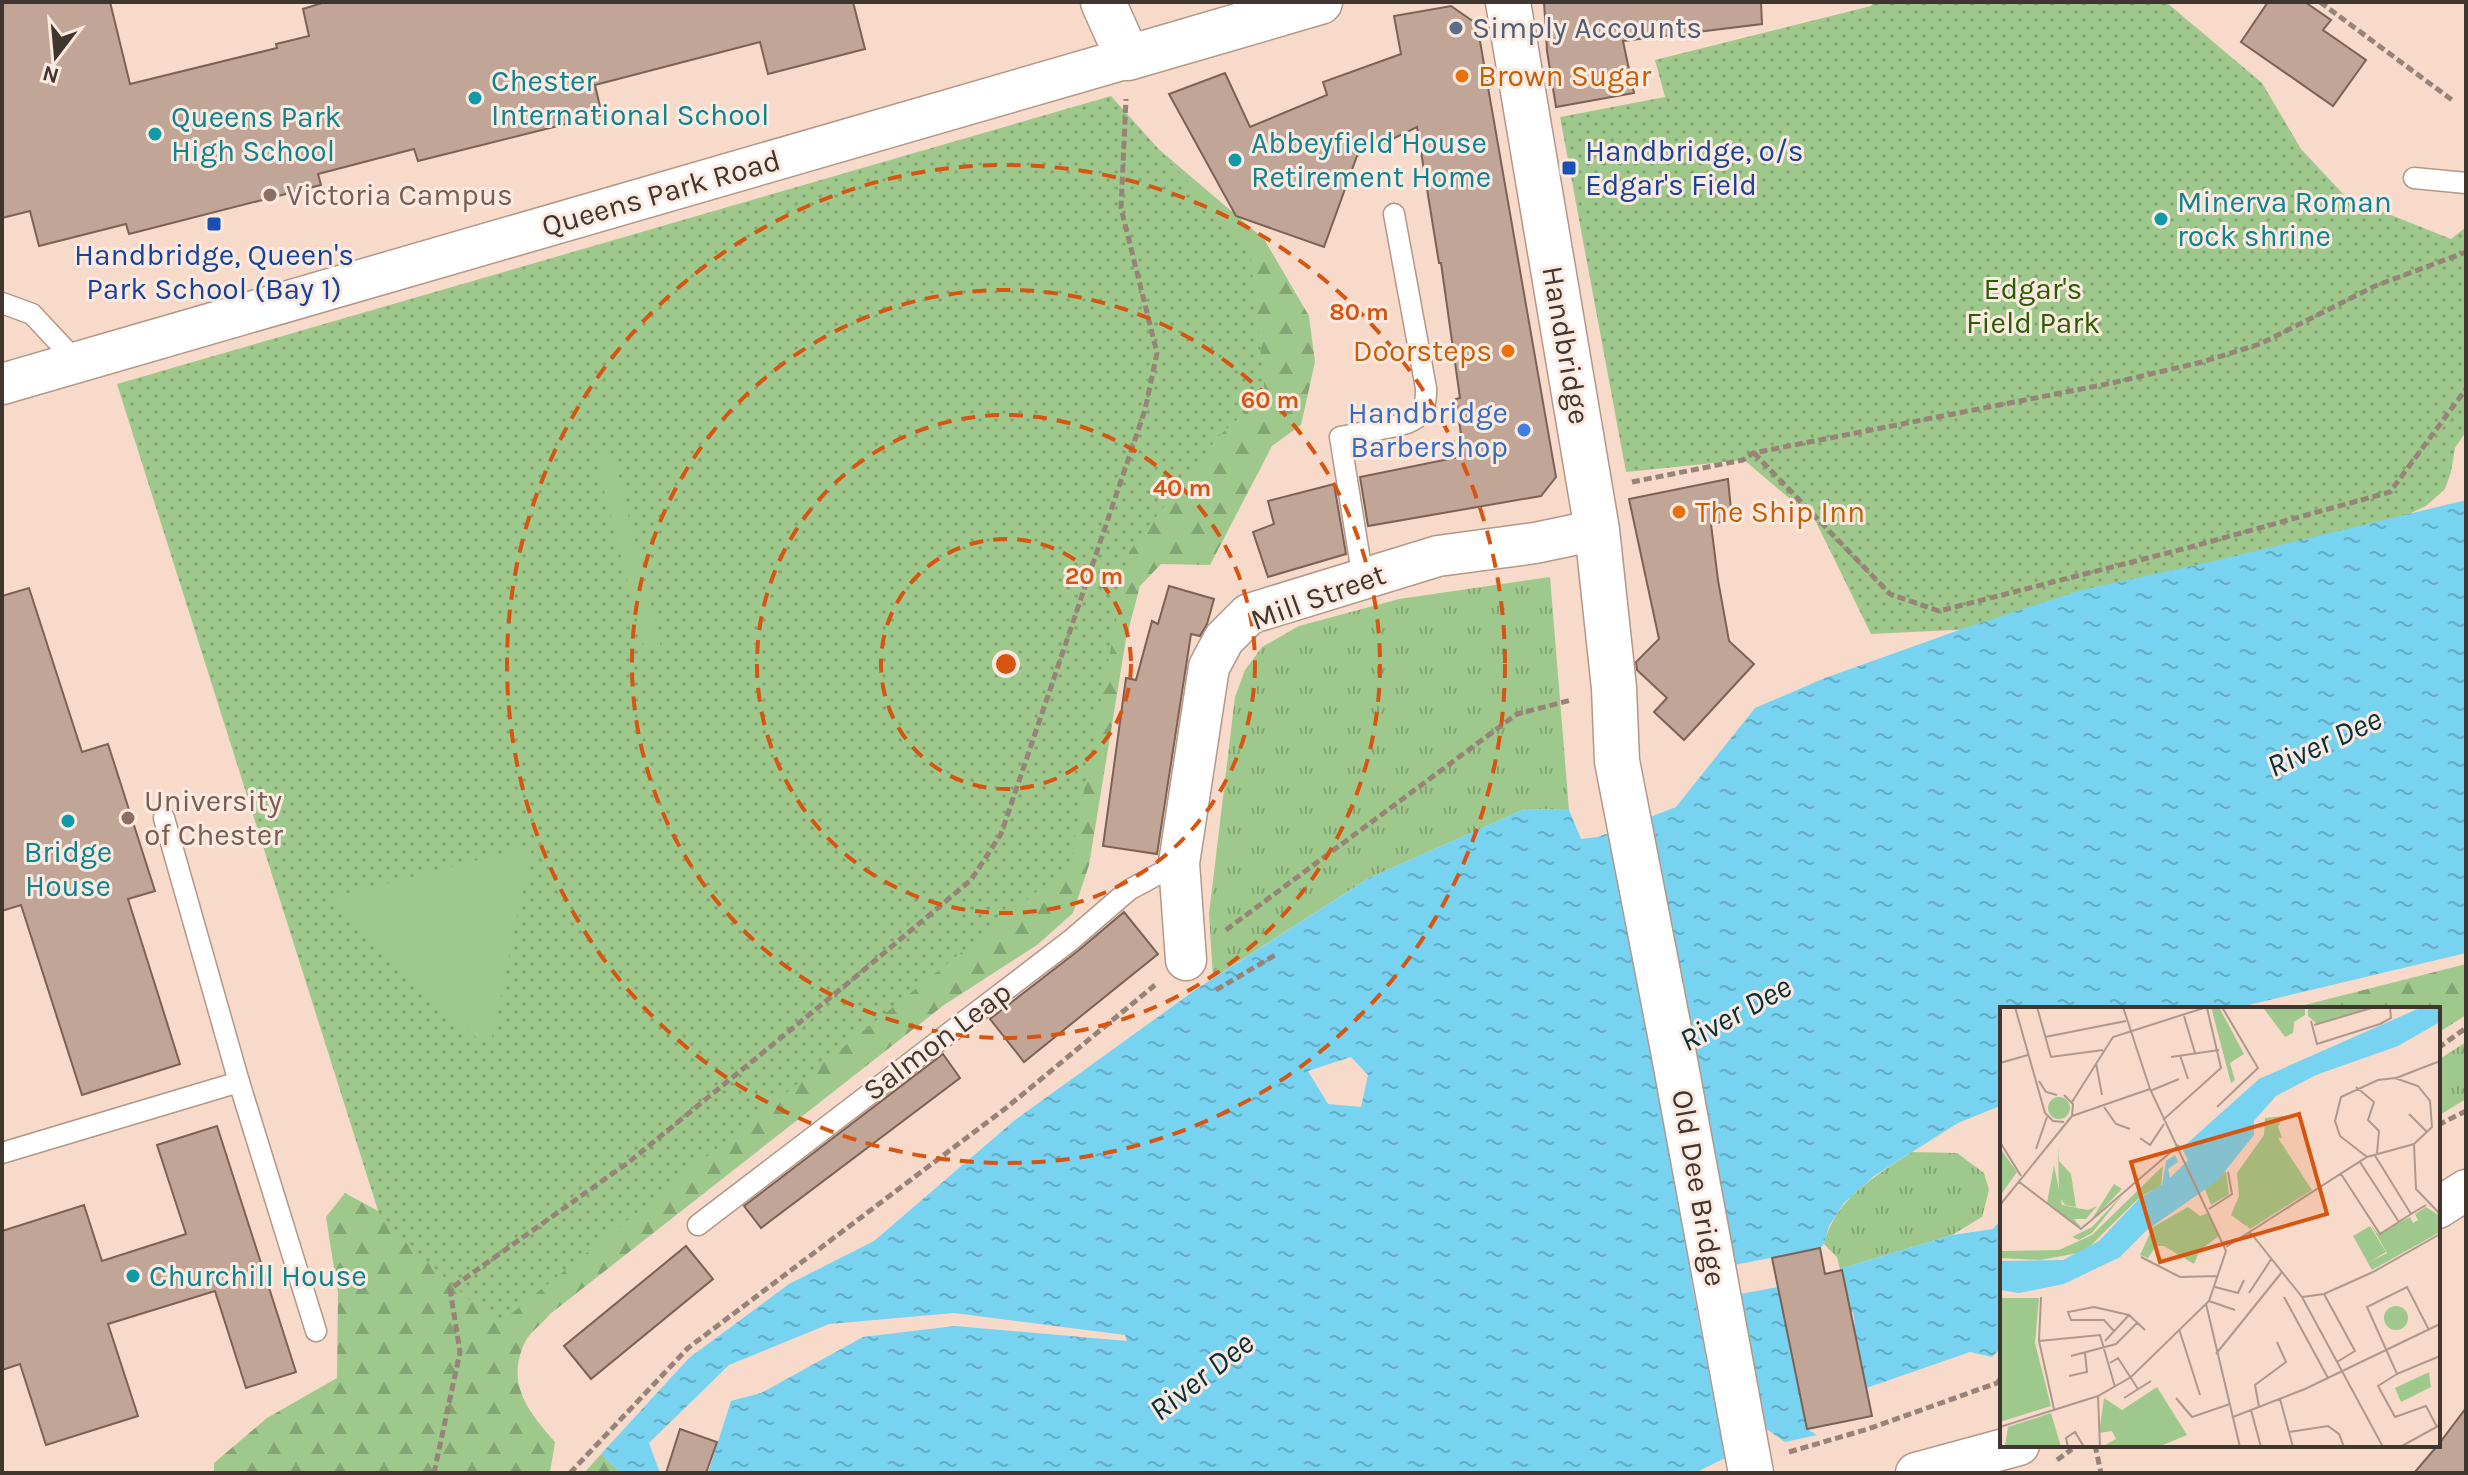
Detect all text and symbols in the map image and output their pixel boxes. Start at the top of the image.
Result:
place label: Simply Accounts [1472,10,1702,46]
north arrow [16,16,96,96]
marker: Simply Accounts [1447,19,1465,37]
place label: Brown Sugar [1478,58,1652,94]
text: N [40,60,62,89]
place label: Chester International School [491,63,769,133]
marker: Brown Sugar [1453,67,1471,85]
marker: Chester International School [466,89,484,107]
place label: Queens Park High School [171,99,341,169]
marker: Queens Park High School [146,125,164,143]
place label: Abbeyfield House Retirement Home [1251,125,1491,195]
place label: Handbridge, o/s Edgar's Field [1585,133,1804,203]
street label: Queens Park Road [538,142,784,244]
marker: Abbeyfield House Retirement Home [1226,151,1244,169]
marker: Handbridge, o/s Edgar's Field [1560,159,1578,177]
place label: Victoria Campus [286,177,513,213]
place label: Minerva Roman rock shrine [2177,184,2392,254]
marker: Victoria Campus [261,186,279,204]
marker: Minerva Roman rock shrine [2152,210,2170,228]
marker: Handbridge, Queen's Park School (Bay 1) [205,215,223,233]
place label: Handbridge, Queen's Park School (Bay 1) [74,237,354,307]
street label: Handbridge [1534,263,1598,427]
park label: Edgar's Field Park [1966,271,2100,341]
text: 80 m [1329,298,1389,326]
place label: Doorsteps [1353,333,1492,369]
marker: Doorsteps [1499,342,1517,360]
text: 60 m [1241,386,1299,414]
place label: Handbridge Barbershop [1348,395,1508,465]
marker: Handbridge Barbershop [1515,421,1533,439]
text: 40 m [1153,474,1211,502]
place label: The Ship Inn [1695,494,1865,530]
marker: The Ship Inn [1670,503,1688,521]
street label: Mill Street [1246,556,1390,638]
text: 20 m [1065,562,1123,590]
centre of rings [992,650,1020,678]
water label: River Dee [2261,700,2388,785]
place label: University of Chester [144,783,283,853]
marker: University of Chester [119,809,137,827]
marker: Bridge House [59,812,77,830]
place label: Bridge House [24,834,112,904]
water label: River Dee [1673,968,1798,1059]
street label: Salmon Leap [856,974,1018,1108]
inset map [2000,1007,2440,1447]
street label: Old Dee Bridge [1664,1087,1734,1289]
place label: Churchill House [149,1258,367,1294]
marker: Churchill House [124,1267,142,1285]
water label: River Dee [1142,1324,1261,1429]

